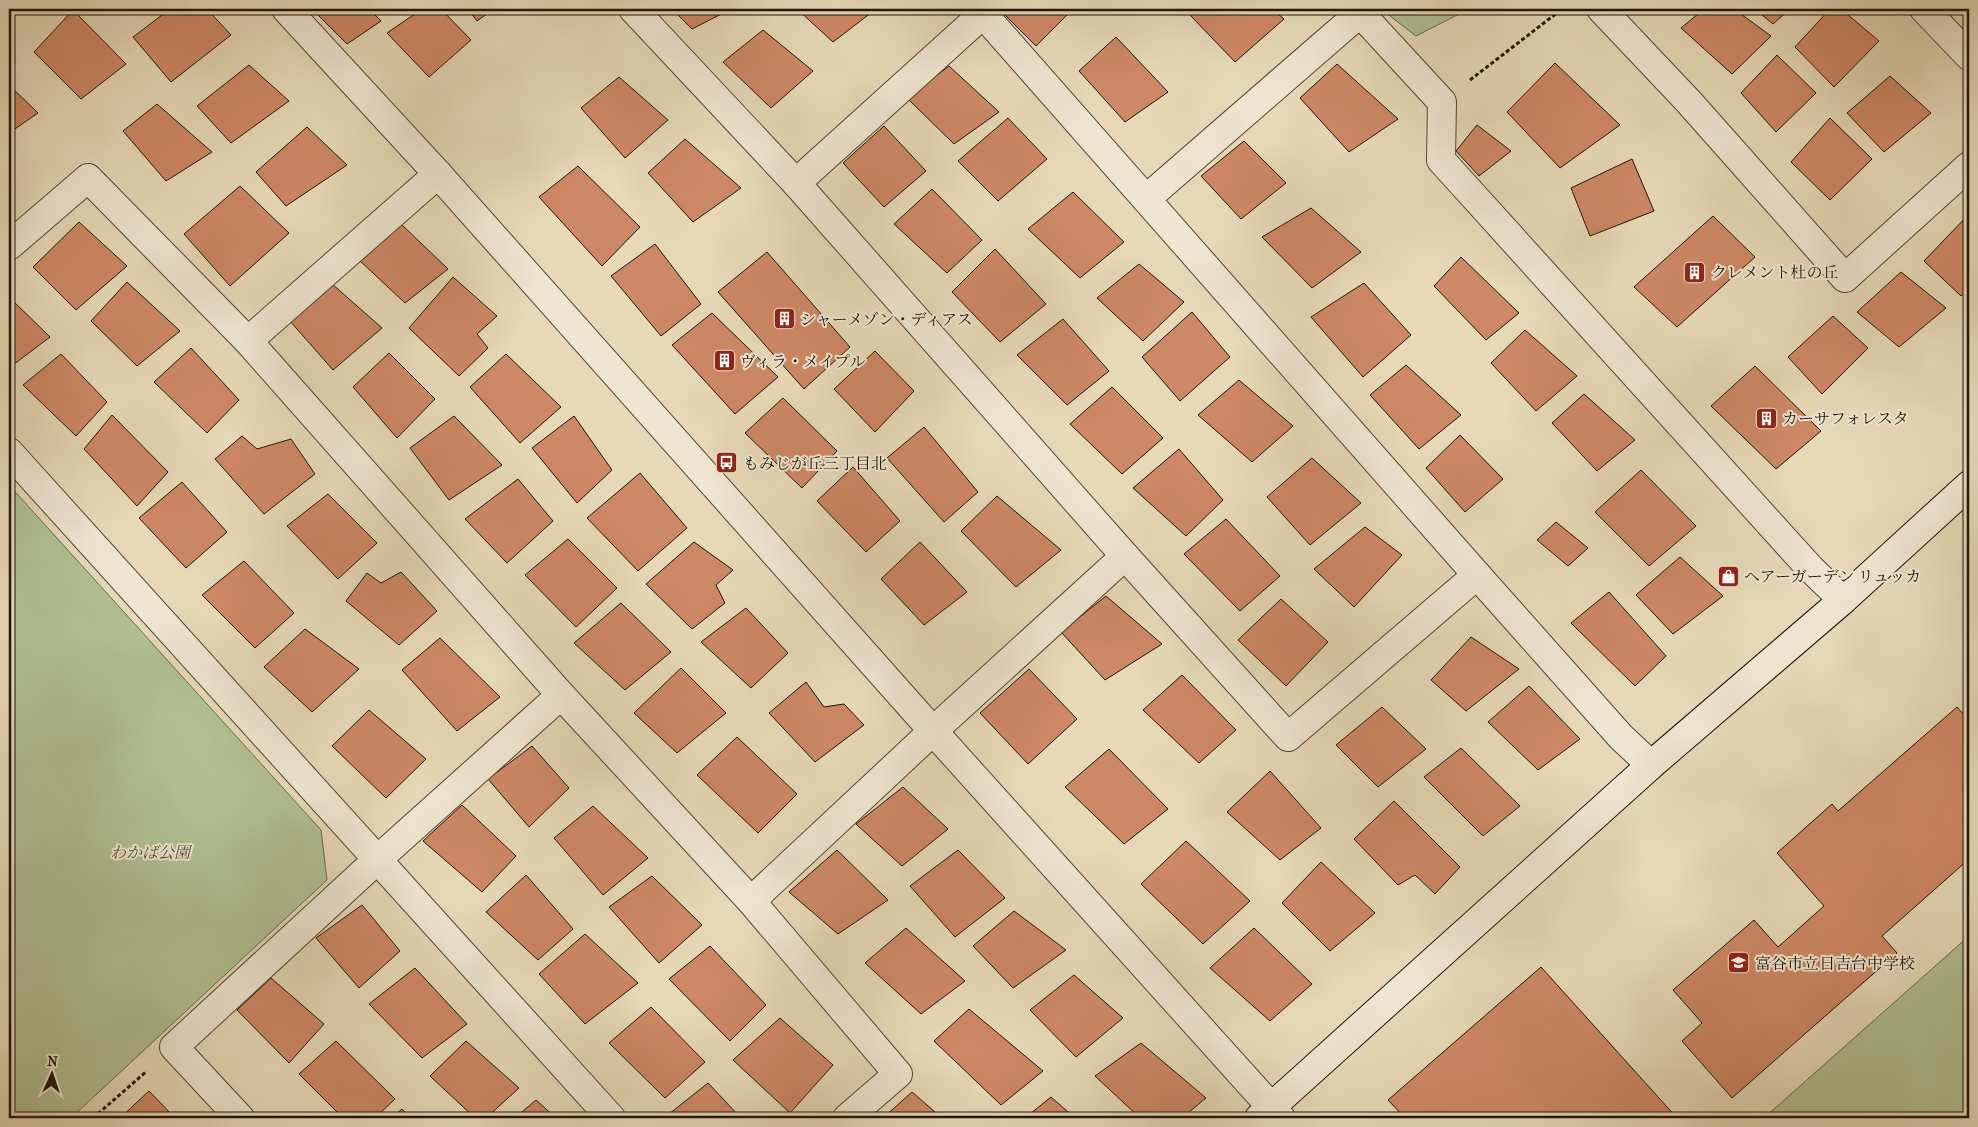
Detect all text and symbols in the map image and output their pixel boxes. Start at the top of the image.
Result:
building icon: クレメント杜の丘 [1683,260,1707,284]
place label: クレメント杜の丘 [1711,263,1839,282]
building icon: シャーメゾン・ディアス [772,307,796,331]
place label: シャーメゾン・ディアス [800,310,972,329]
building icon: ヴィラ・メイプル [712,349,736,373]
place label: ヴィラ・メイプル [740,352,866,371]
building icon: カーサフォレスタ [1754,406,1778,430]
place label: カーサフォレスタ [1782,409,1909,428]
bus stop icon: もみじが丘三丁目北 [715,451,739,475]
place label: もみじが丘三丁目北 [743,454,887,473]
shop icon: ヘアーガーデン リュッカ [1716,564,1740,588]
place label: ヘアーガーデン リュッカ [1744,567,1921,586]
park label: わかば公園 [110,843,193,862]
school or university icon: 富谷市立日吉台中学校 [1727,951,1751,975]
place label: 富谷市立日吉台中学校 [1755,954,1915,973]
north arrow [28,1050,78,1100]
text: N [47,1053,59,1070]

